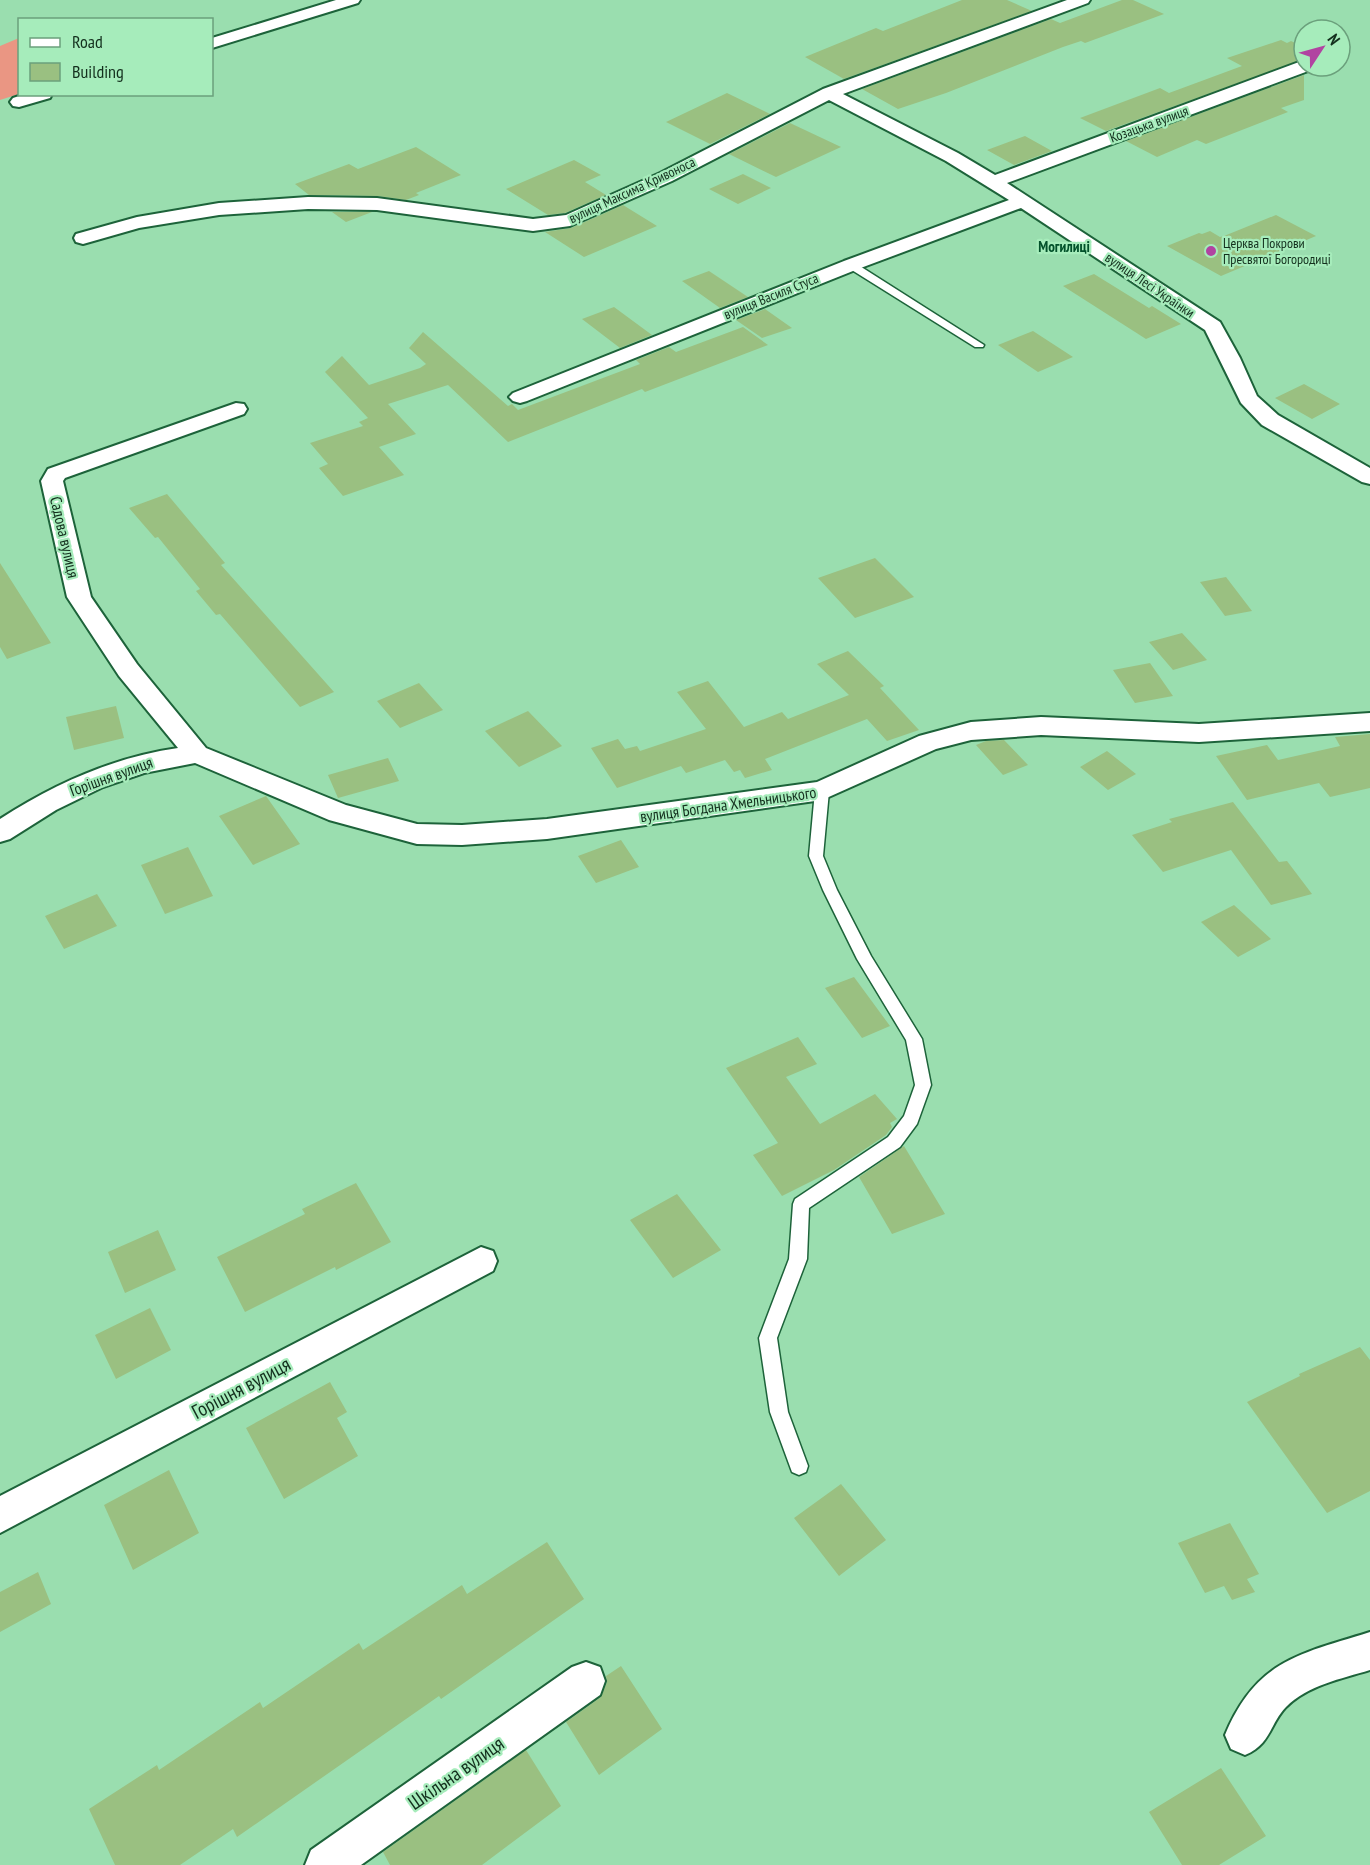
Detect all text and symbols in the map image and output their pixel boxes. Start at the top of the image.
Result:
legend [18,18,213,96]
north arrow [1292,18,1352,78]
text: Road [72,30,103,53]
text: N [1324,30,1345,49]
text: Building [72,60,124,83]
street label: Козацька вулиця [1107,101,1191,147]
street label: вулиця Максима Кривоноса [566,153,698,227]
place label: Церква Покрови Пресвятої Богородиці [1223,234,1331,268]
district label: Могилиці [1038,237,1090,256]
marker: Церква Покрови Пресвятої Богородиці [1204,244,1218,258]
street label: вулиця Лесі Українки [1102,248,1198,322]
street label: вулиця Василя Стуса [721,269,821,323]
street label: Садова вулиця [46,494,84,580]
street label: Горішня вулиця [67,752,155,800]
street label: вулиця Богдана Хмельницького [639,782,817,826]
street label: Горішня вулиця [187,1351,295,1425]
street label: Шкільна вулиця [403,1730,509,1816]

